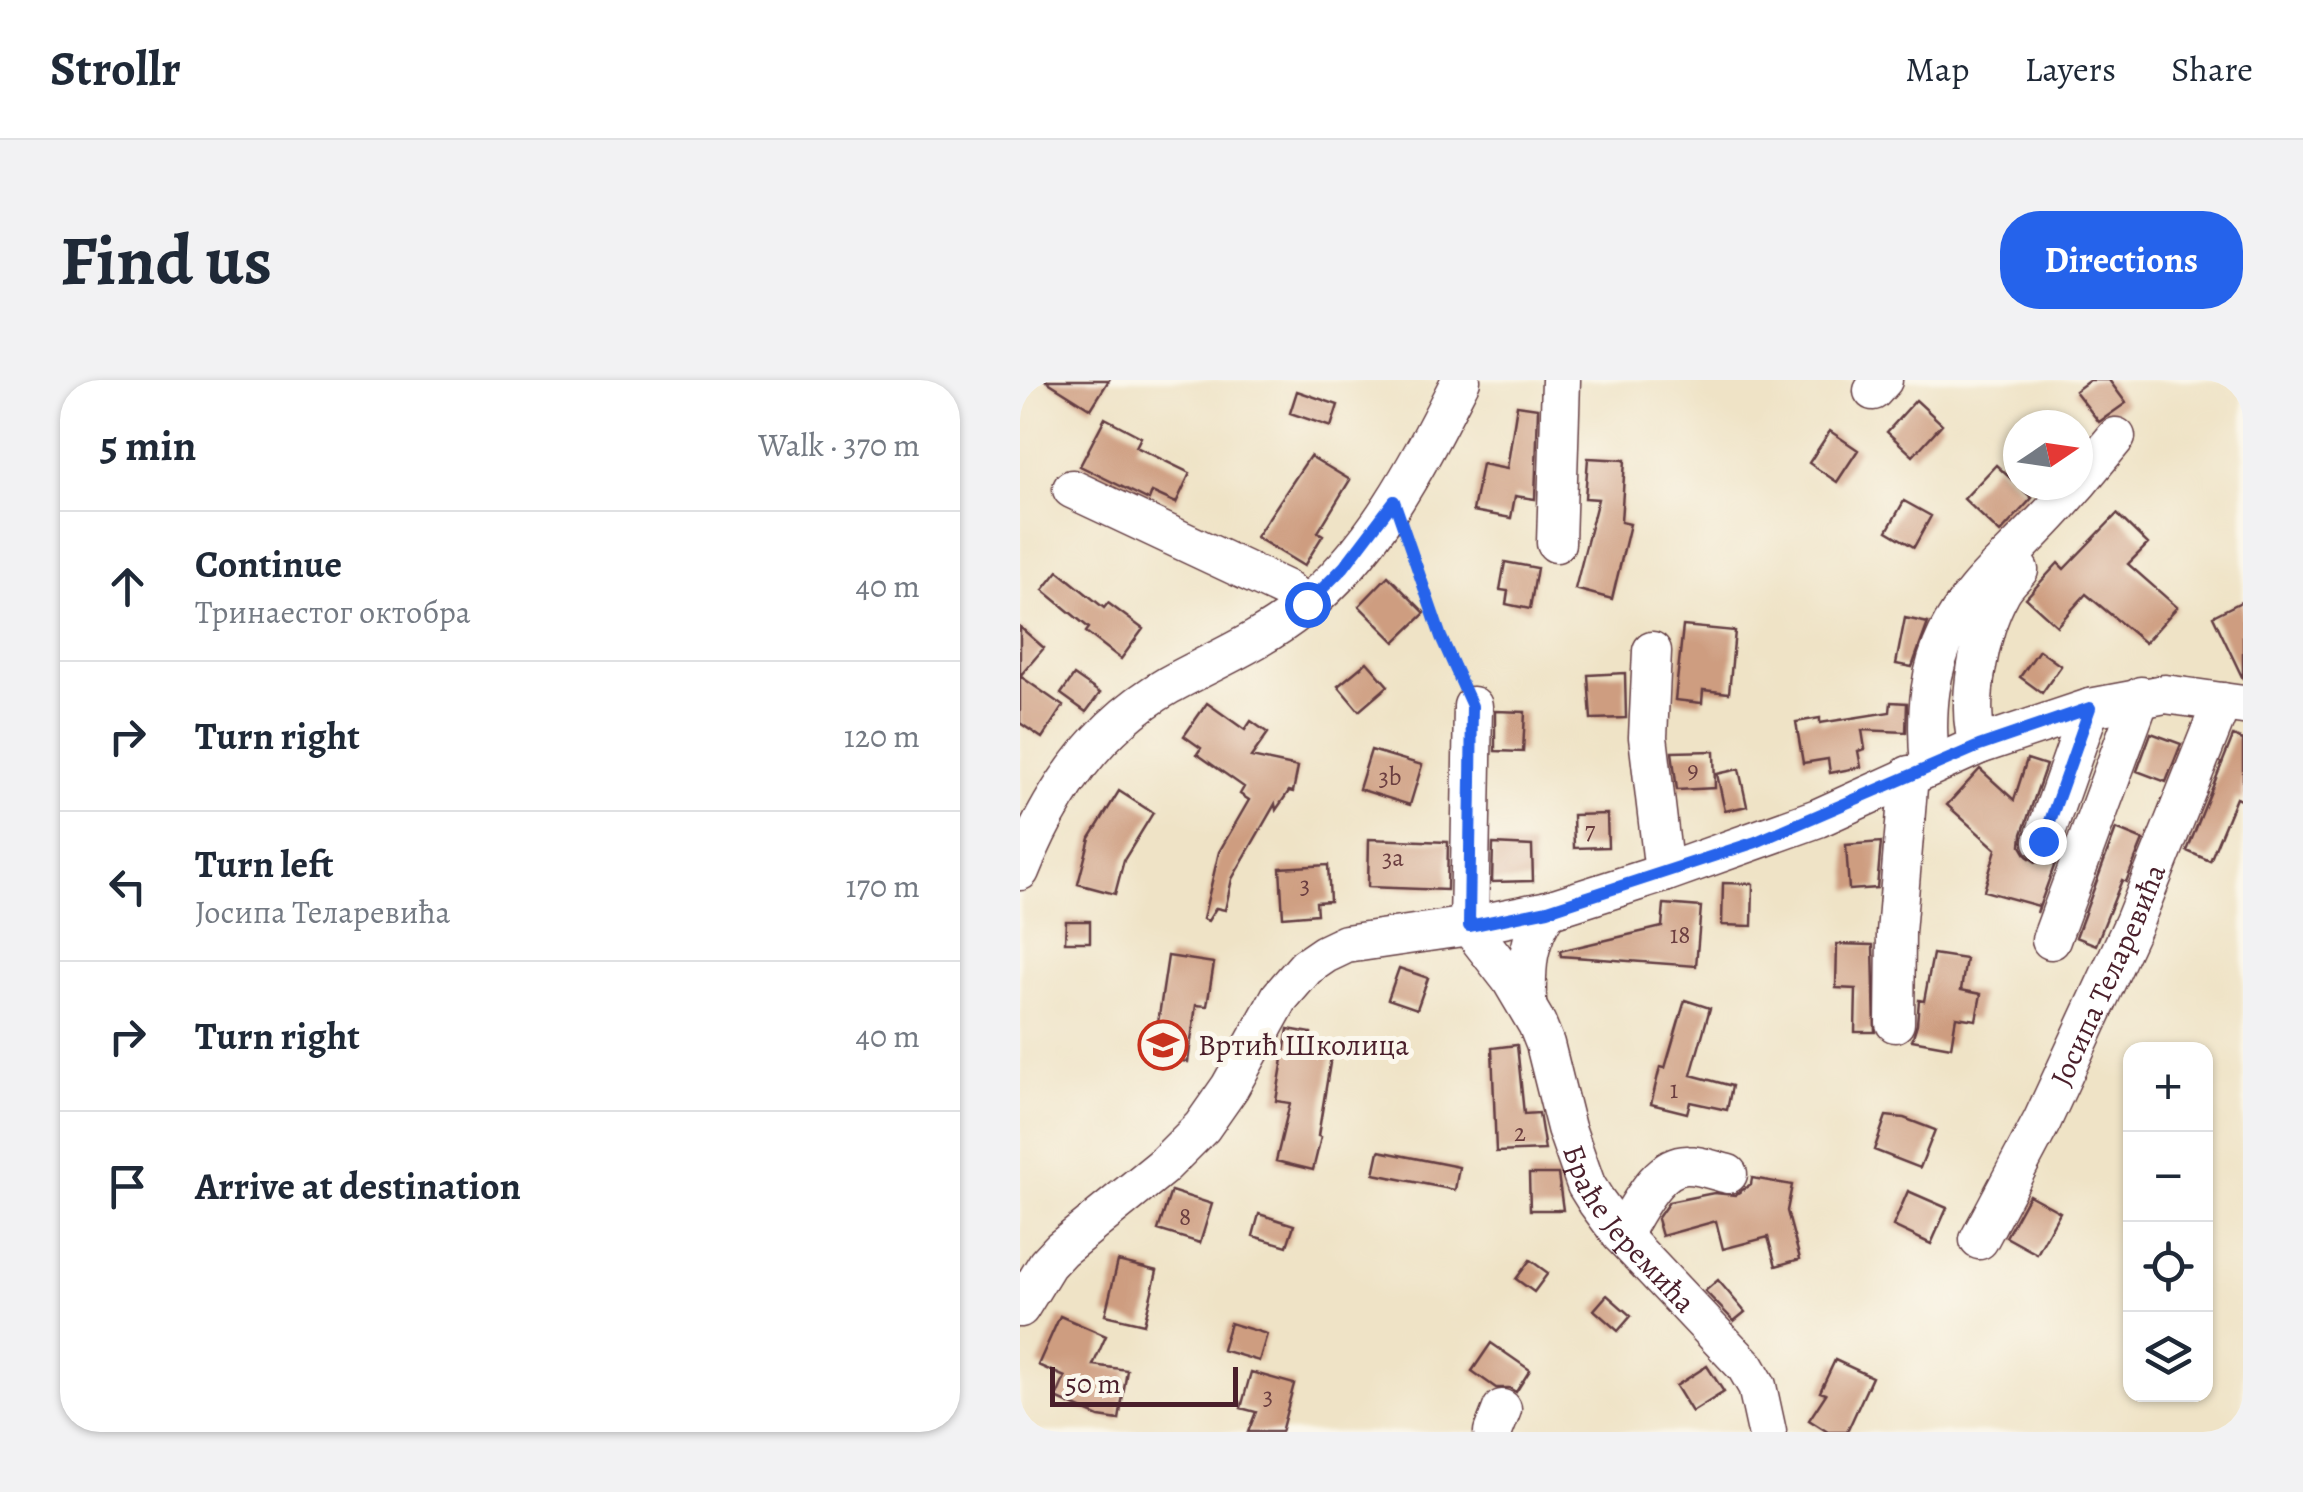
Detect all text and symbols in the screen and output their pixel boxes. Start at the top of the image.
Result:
text: Strollr [50,36,181,102]
text: Map [1905,45,1969,93]
text: Layers [2024,45,2116,93]
text: Share [2171,45,2253,93]
button: Directions [2000,211,2243,309]
text: Find us [60,213,272,308]
north arrow [2003,410,2093,500]
text: 5 min [100,417,196,474]
text: Walk · 370 m [758,423,920,467]
text: Continue [195,538,342,590]
icon: ahead [100,559,155,614]
text: 40 m [855,564,920,608]
route start [1285,582,1331,628]
text: Тринаестог октобра [195,590,471,634]
icon: right [100,709,155,764]
text: Turn right [195,710,360,762]
text: 120 m [844,714,920,758]
house number: 9 [1687,753,1699,787]
house number: 3b [1378,760,1402,794]
house number: 7 [1585,814,1596,848]
route end [2021,819,2067,865]
text: Turn left [195,838,334,890]
house number: 3a [1382,841,1404,875]
street label: Јосипа Теларевића [2041,858,2175,1093]
icon: left [100,859,155,914]
text: 170 m [846,864,920,908]
house number: 3 [1300,868,1310,902]
text: Јосипа Теларевића [195,890,450,934]
house number: 18 [1670,918,1690,952]
icon: right [100,1009,155,1064]
text: Turn right [195,1010,360,1062]
text: 40 m [855,1014,920,1058]
school or university icon: Вртић Школица [1137,1019,1189,1071]
place label: Вртић Школица [1198,1025,1409,1065]
map controls [2123,1042,2213,1402]
button: + [2123,1042,2213,1132]
house number: 1 [1670,1073,1678,1107]
house number: 2 [1514,1116,1526,1150]
button: − [2123,1132,2213,1222]
street label: Браће Јеремића [1553,1139,1705,1322]
icon: arrive [100,1159,155,1214]
text: Arrive at destination [195,1160,521,1212]
house number: 8 [1179,1200,1191,1234]
button: locate [2123,1222,2213,1312]
button: layers [2123,1312,2213,1402]
scale bar [1050,1362,1238,1406]
text: 50 m [1065,1365,1121,1403]
house number: 3 [1263,1379,1273,1413]

